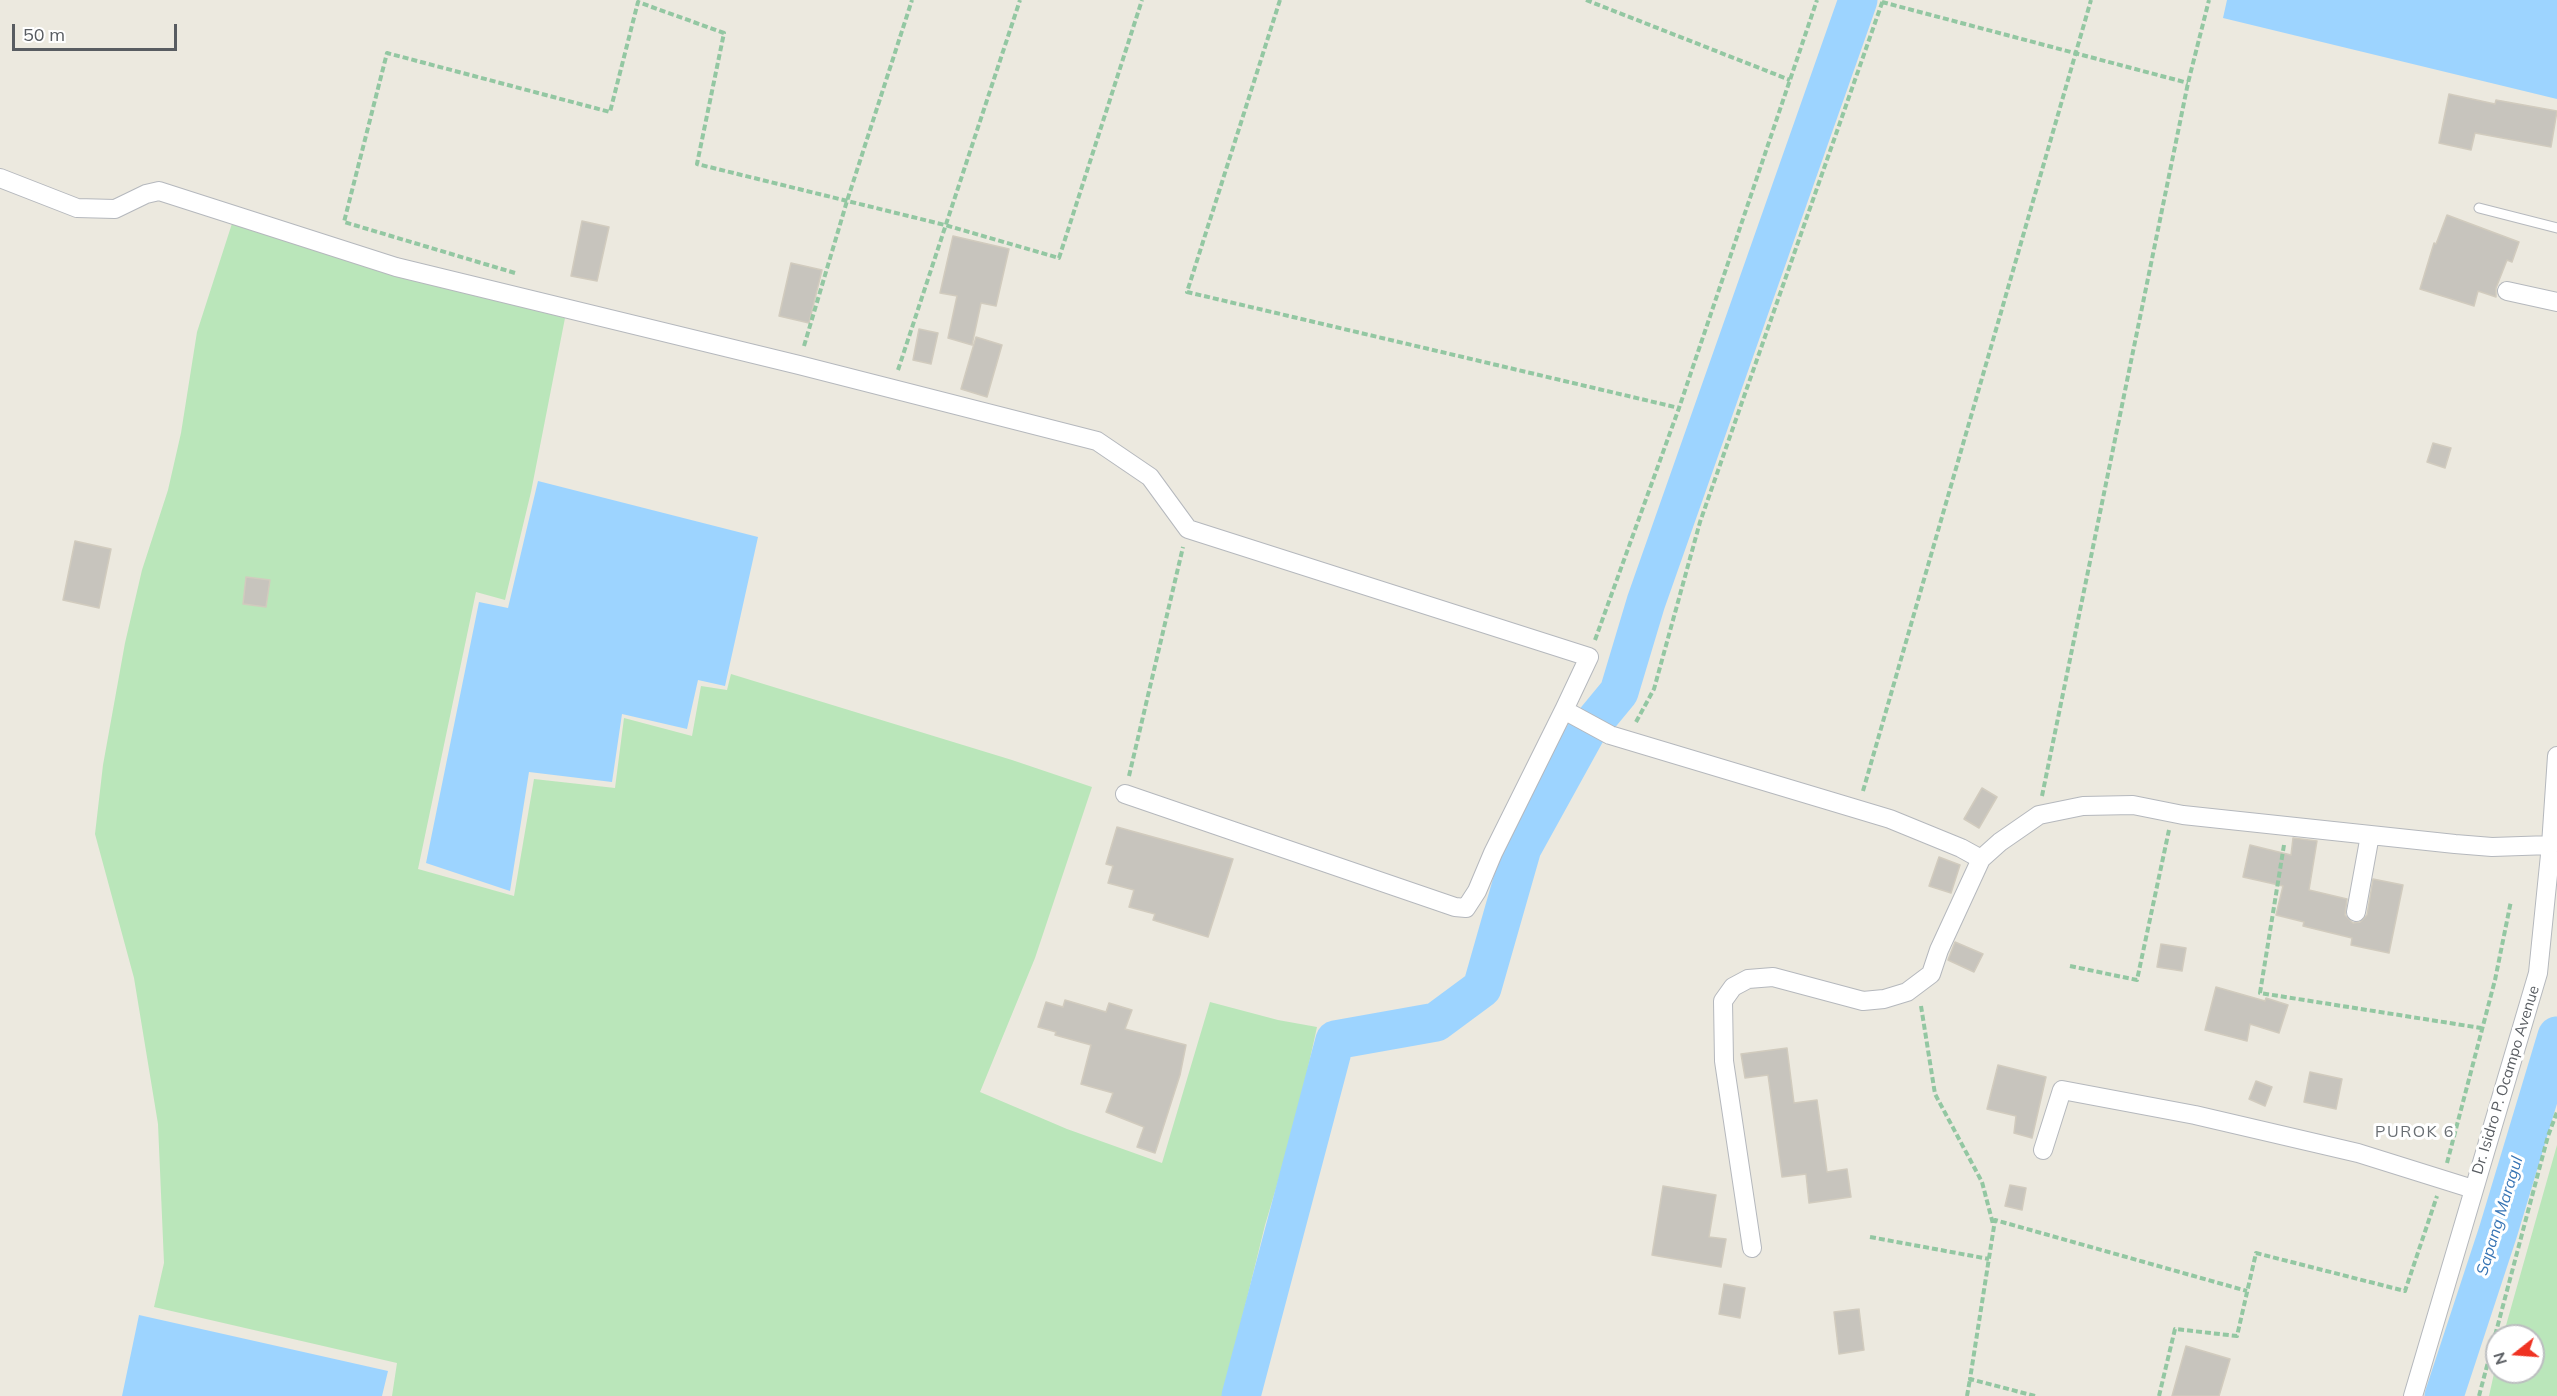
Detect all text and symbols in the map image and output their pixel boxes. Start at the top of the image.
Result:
scale bar [15,12,180,50]
text: 50 m [23,23,65,46]
street label: Dr. Isidro P. Ocampo Avenue [2469,983,2543,1177]
district label: PUROK 6 [2375,1122,2455,1142]
water label: Sapang Maragul [2473,1154,2527,1278]
north arrow [2485,1324,2545,1384]
text: N [2488,1350,2511,1367]

